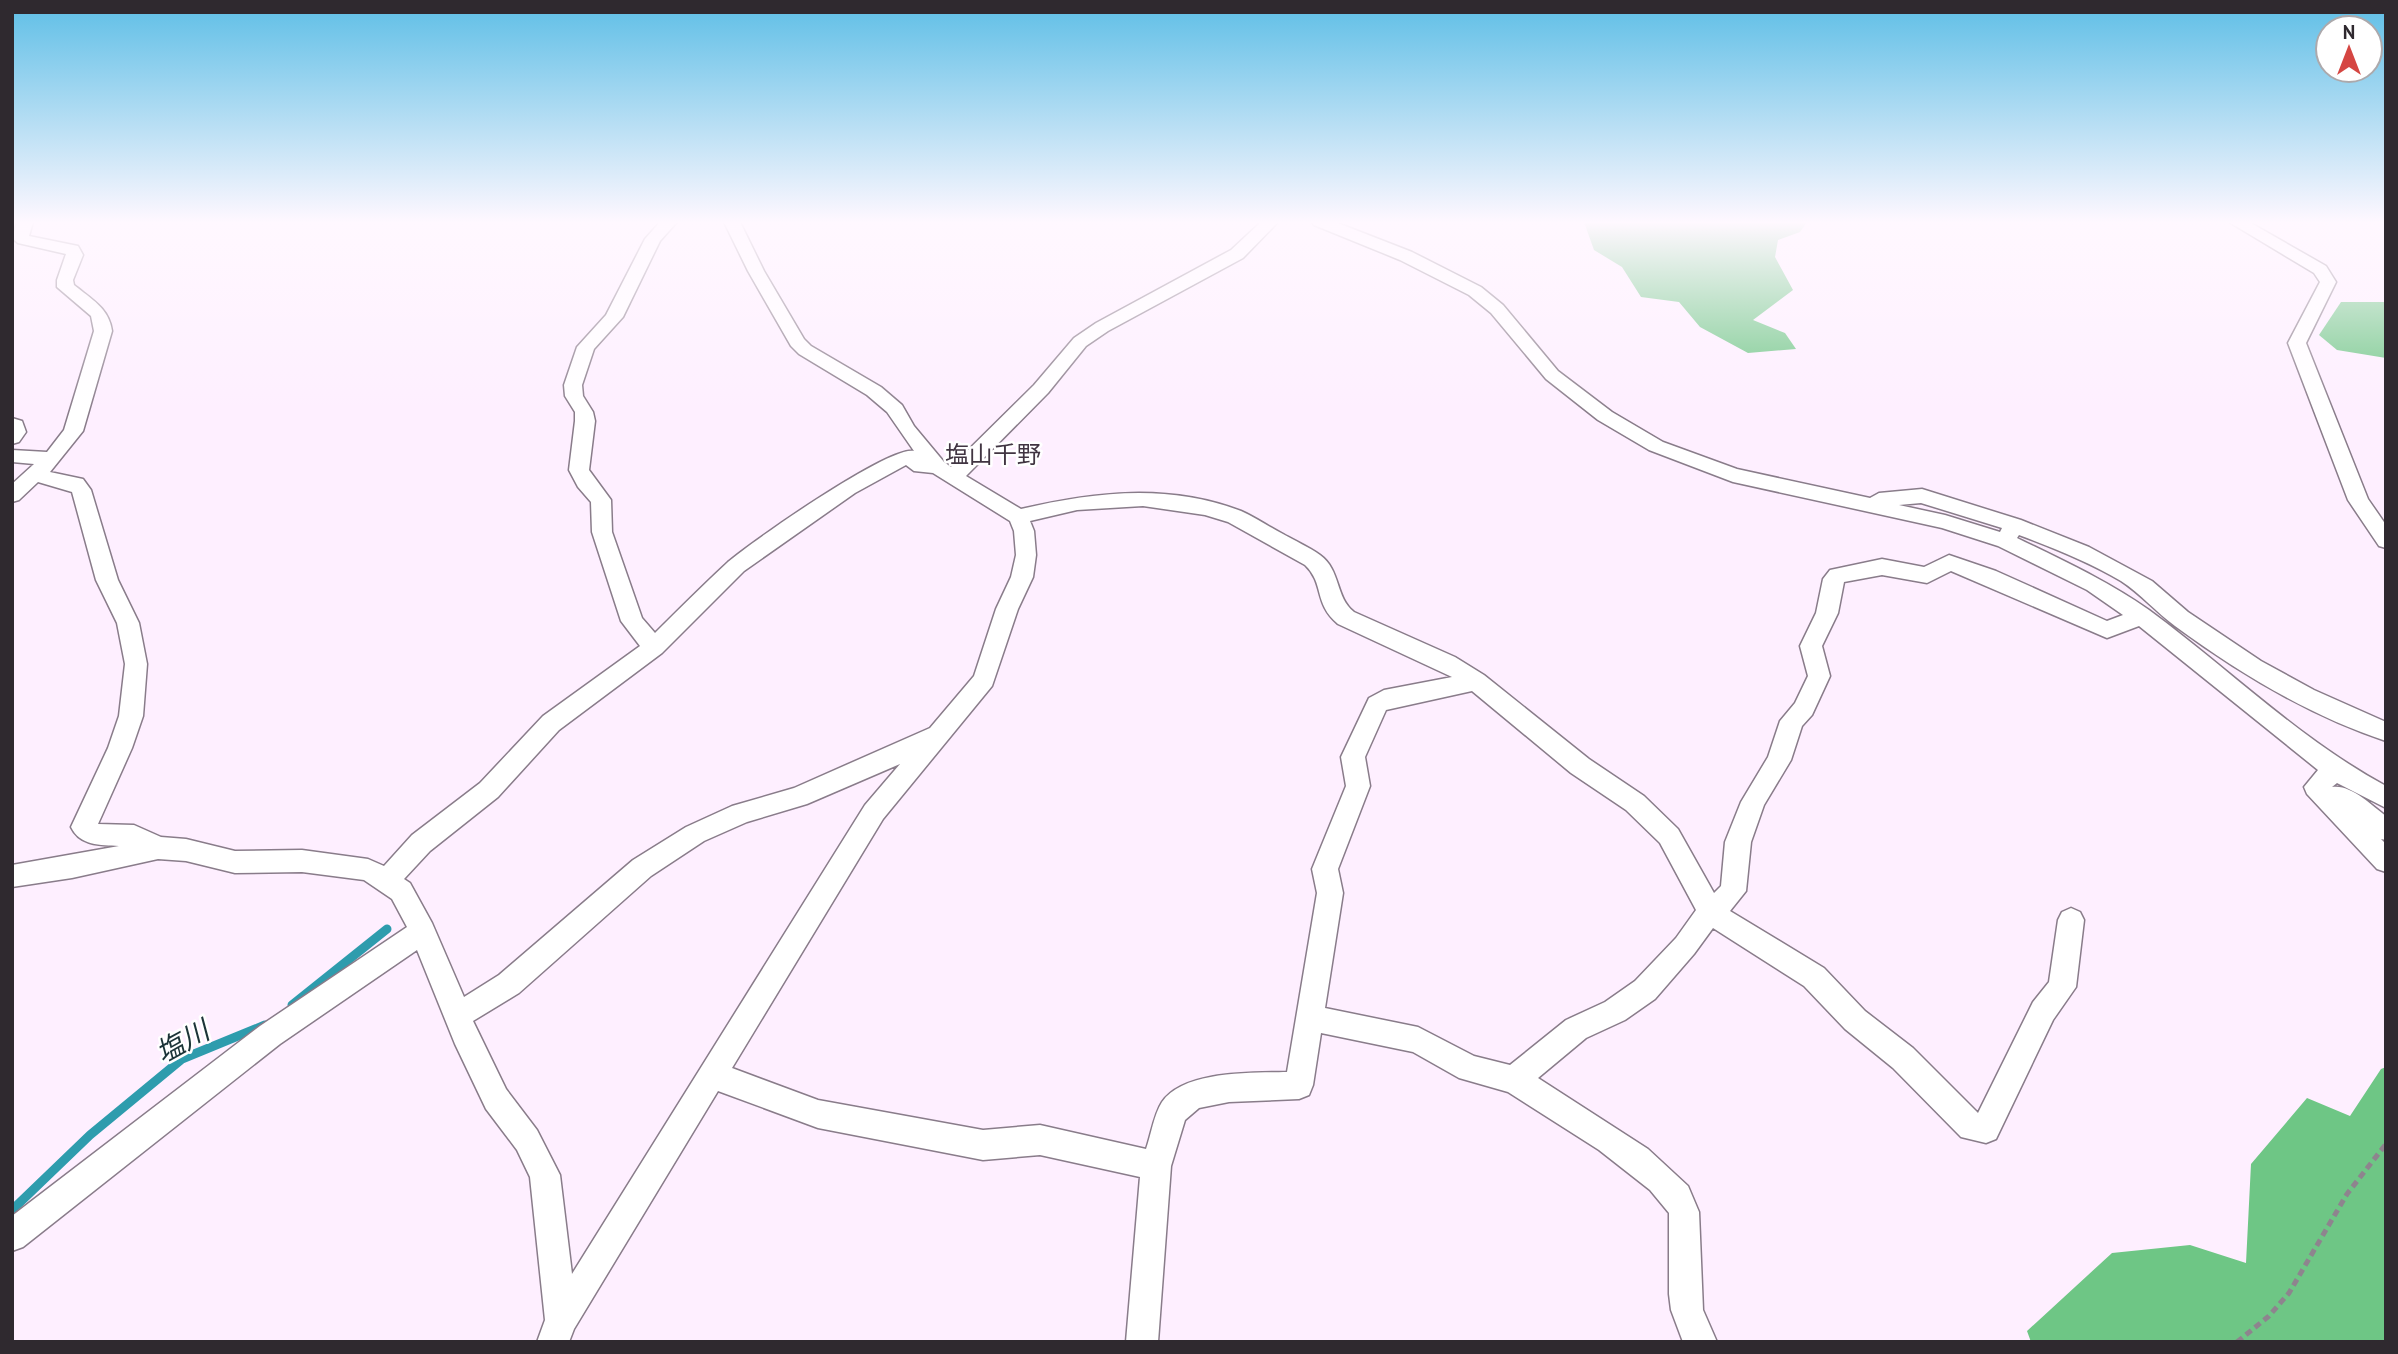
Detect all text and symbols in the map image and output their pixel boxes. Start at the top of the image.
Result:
north arrow [2314,14,2384,84]
text: N [2343,20,2355,44]
district label: 塩山千野 [945,439,1041,470]
water label: 塩川 [149,1010,218,1071]

